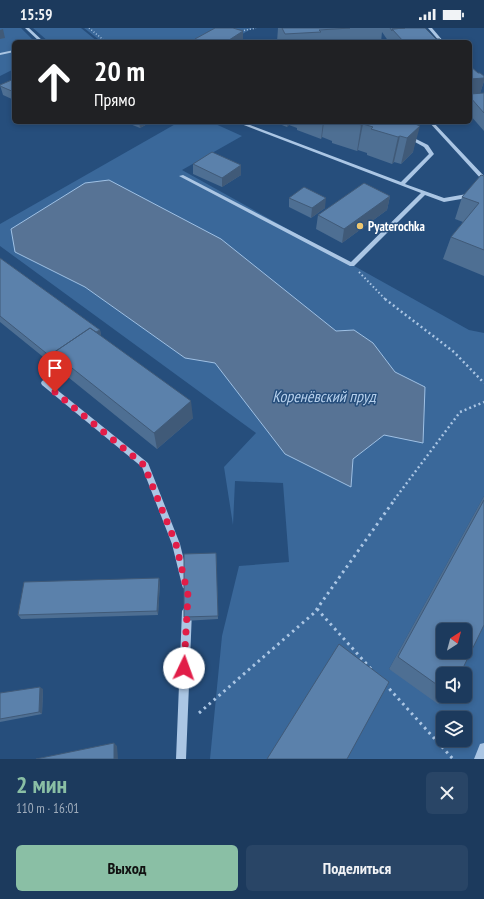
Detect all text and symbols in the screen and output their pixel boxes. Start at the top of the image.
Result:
text: 15:59 [20,5,52,24]
text: 20 m [94,52,145,89]
icon: ahead [28,56,80,108]
text: Прямо [94,88,135,111]
place label: Pyaterochka [368,218,425,235]
marker: Pyaterochka [355,221,365,231]
pin [38,351,72,392]
icon: arrive [44,357,66,379]
water label: Коренёвский пруд [272,386,377,406]
north arrow [436,623,472,659]
map controls [436,623,472,747]
position arrow [163,647,205,689]
button: sound [436,667,472,703]
button: layers [436,711,472,747]
text: 2 мин [16,769,67,800]
button: close [426,772,468,814]
text: 110 m · 16:01 [16,800,79,817]
button: Выход [16,845,238,891]
button: Поделиться [246,845,468,891]

